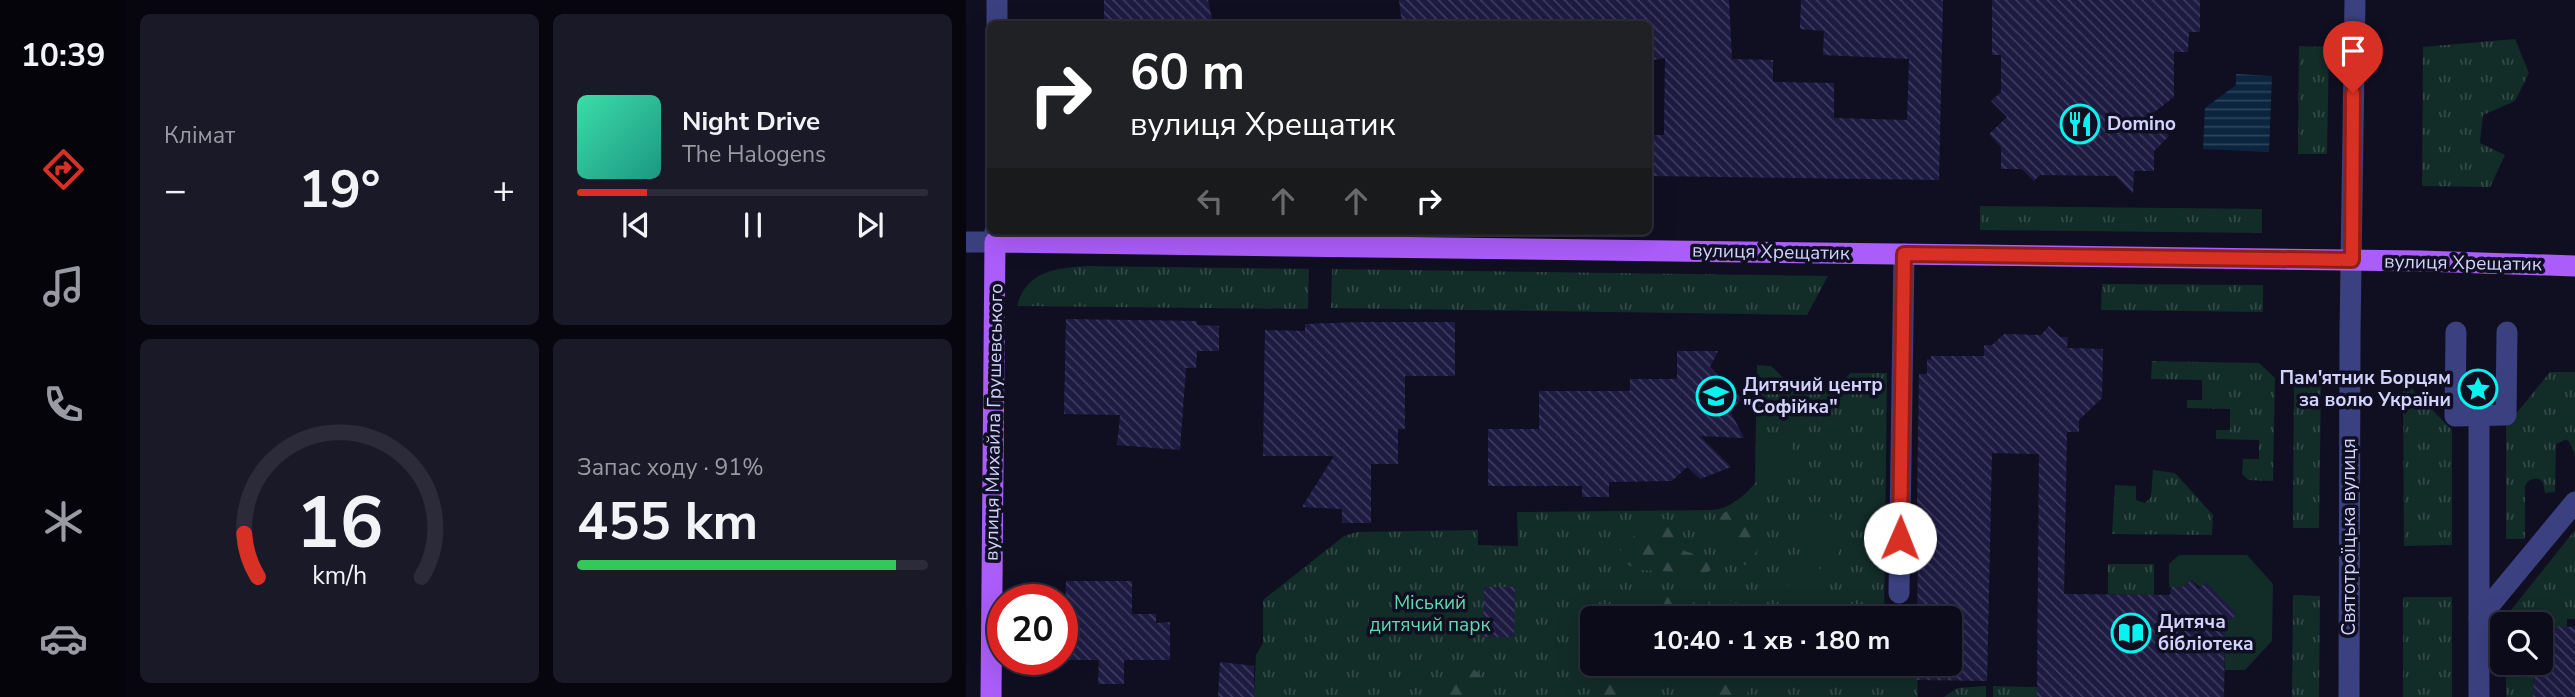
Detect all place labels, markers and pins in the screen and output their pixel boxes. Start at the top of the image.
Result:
pin [2323,21,2383,93]
restaurant icon: Domino [2059,103,2101,145]
place label: Domino [2107,111,2176,137]
place label: Пам'ятник Борцям за волю України [2280,365,2451,413]
place icon: Пам'ятник Борцям за волю України [2457,368,2499,410]
place label: Дитячий центр "Софійка" [1743,372,1883,420]
school or university icon: Дитячий центр "Софійка" [1695,375,1737,417]
place label: Дитяча бібліотека [2158,609,2254,657]
library icon: Дитяча бібліотека [2110,612,2152,654]

